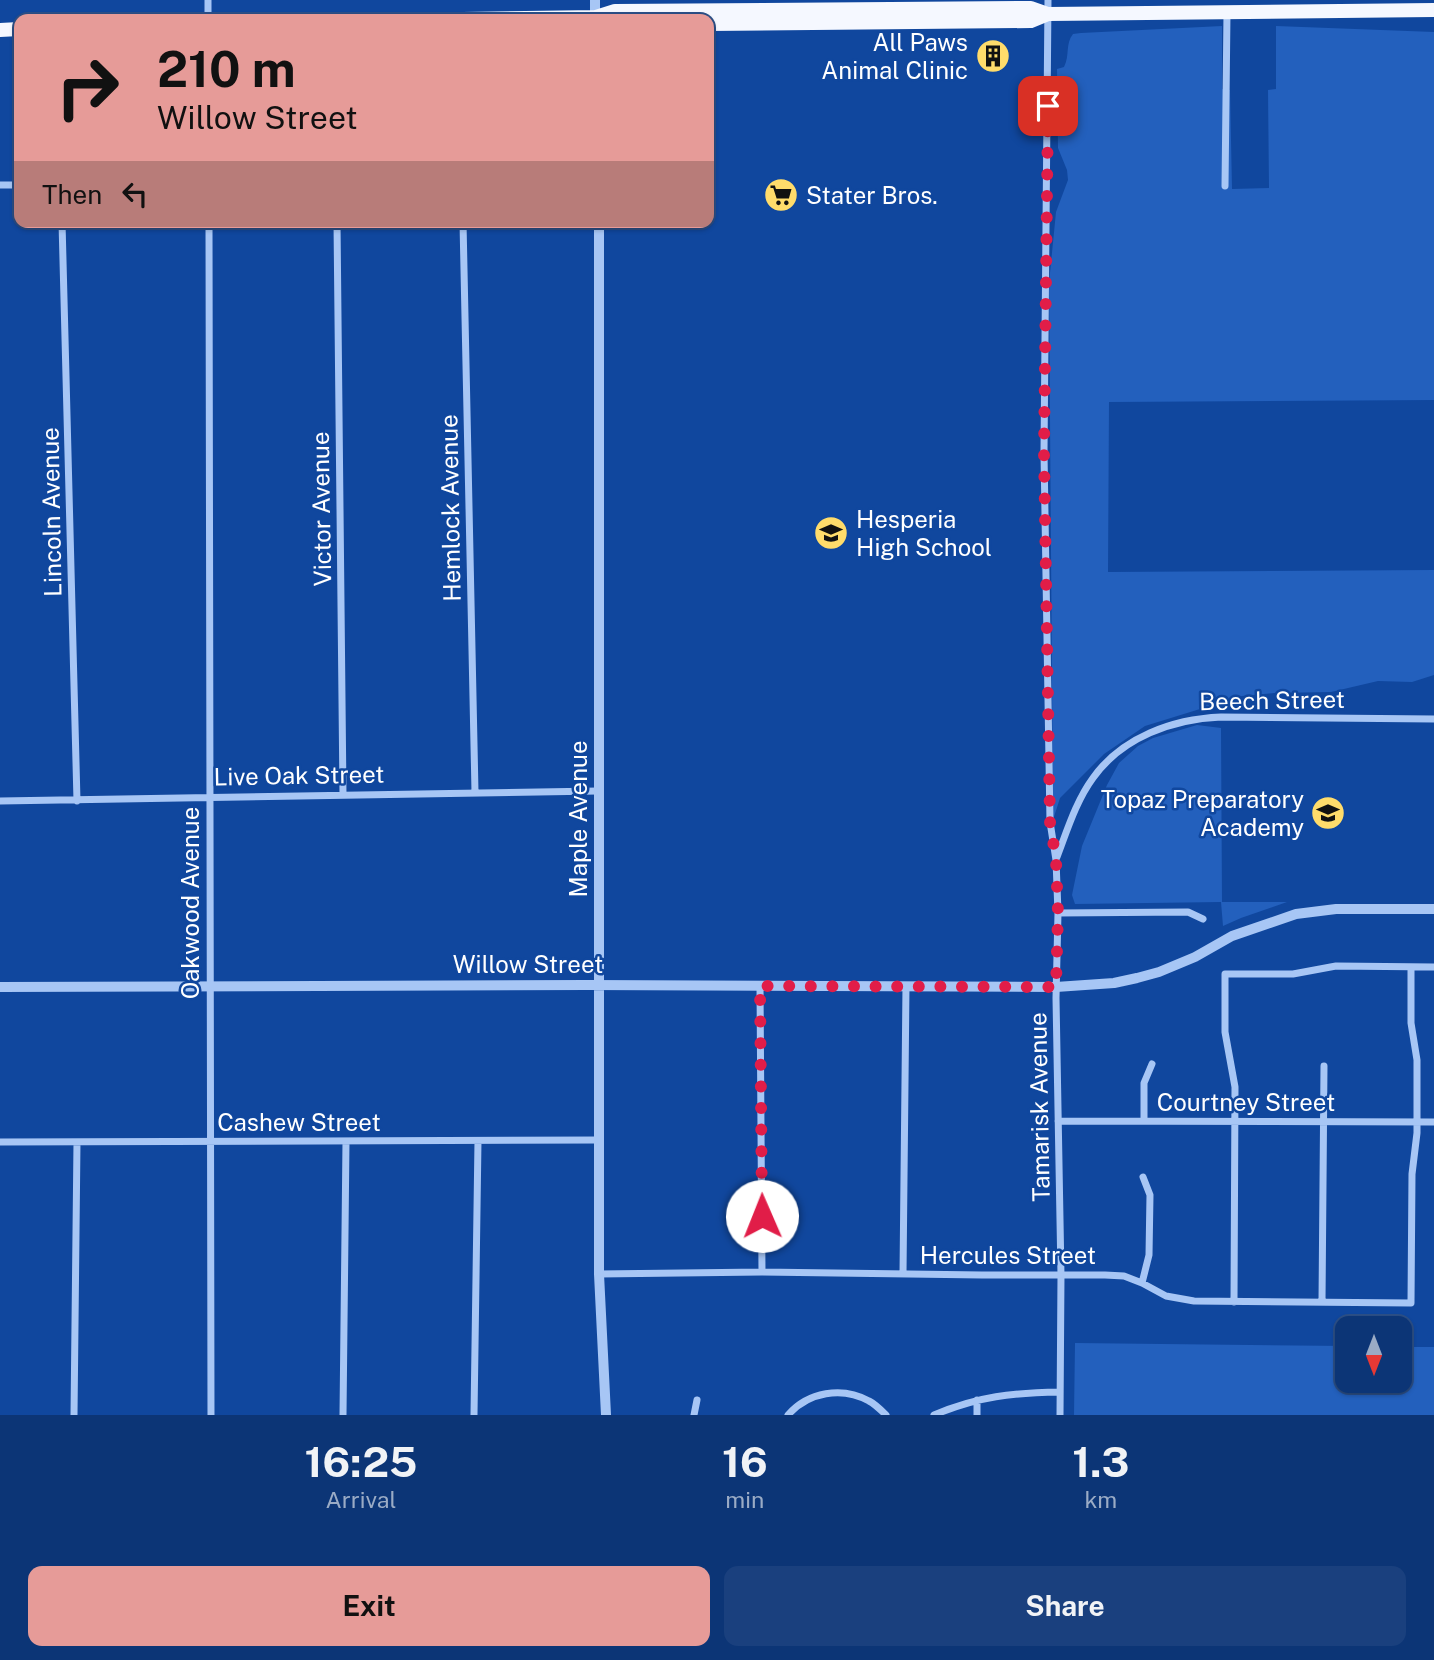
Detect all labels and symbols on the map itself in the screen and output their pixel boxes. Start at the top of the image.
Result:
place label: All Paws Animal Clinic [821,28,968,84]
building icon: All Paws Animal Clinic [974,37,1012,75]
pin [1018,76,1078,136]
supermarket icon: Stater Bros. [762,176,800,214]
place label: Stater Bros. [806,181,938,209]
street label: Hemlock Avenue [434,414,466,602]
street label: Lincoln Avenue [36,427,66,597]
street label: Victor Avenue [306,431,336,587]
place label: Hesperia High School [856,505,992,561]
school or university icon: Hesperia High School [812,514,850,552]
street label: Beech Street [1199,685,1345,715]
street label: Maple Avenue [564,740,592,898]
street label: Live Oak Street [213,760,385,790]
place label: Topaz Preparatory Academy [1101,785,1304,841]
school or university icon: Topaz Preparatory Academy [1309,794,1347,832]
street label: Oakwood Avenue [176,807,204,999]
street label: Willow Street [453,950,603,978]
street label: Tamarisk Avenue [1023,1012,1055,1202]
street label: Courtney Street [1157,1088,1335,1116]
street label: Cashew Street [217,1108,381,1136]
position arrow [725,1179,799,1253]
street label: Hercules Street [920,1241,1096,1269]
north arrow [1335,1316,1412,1393]

